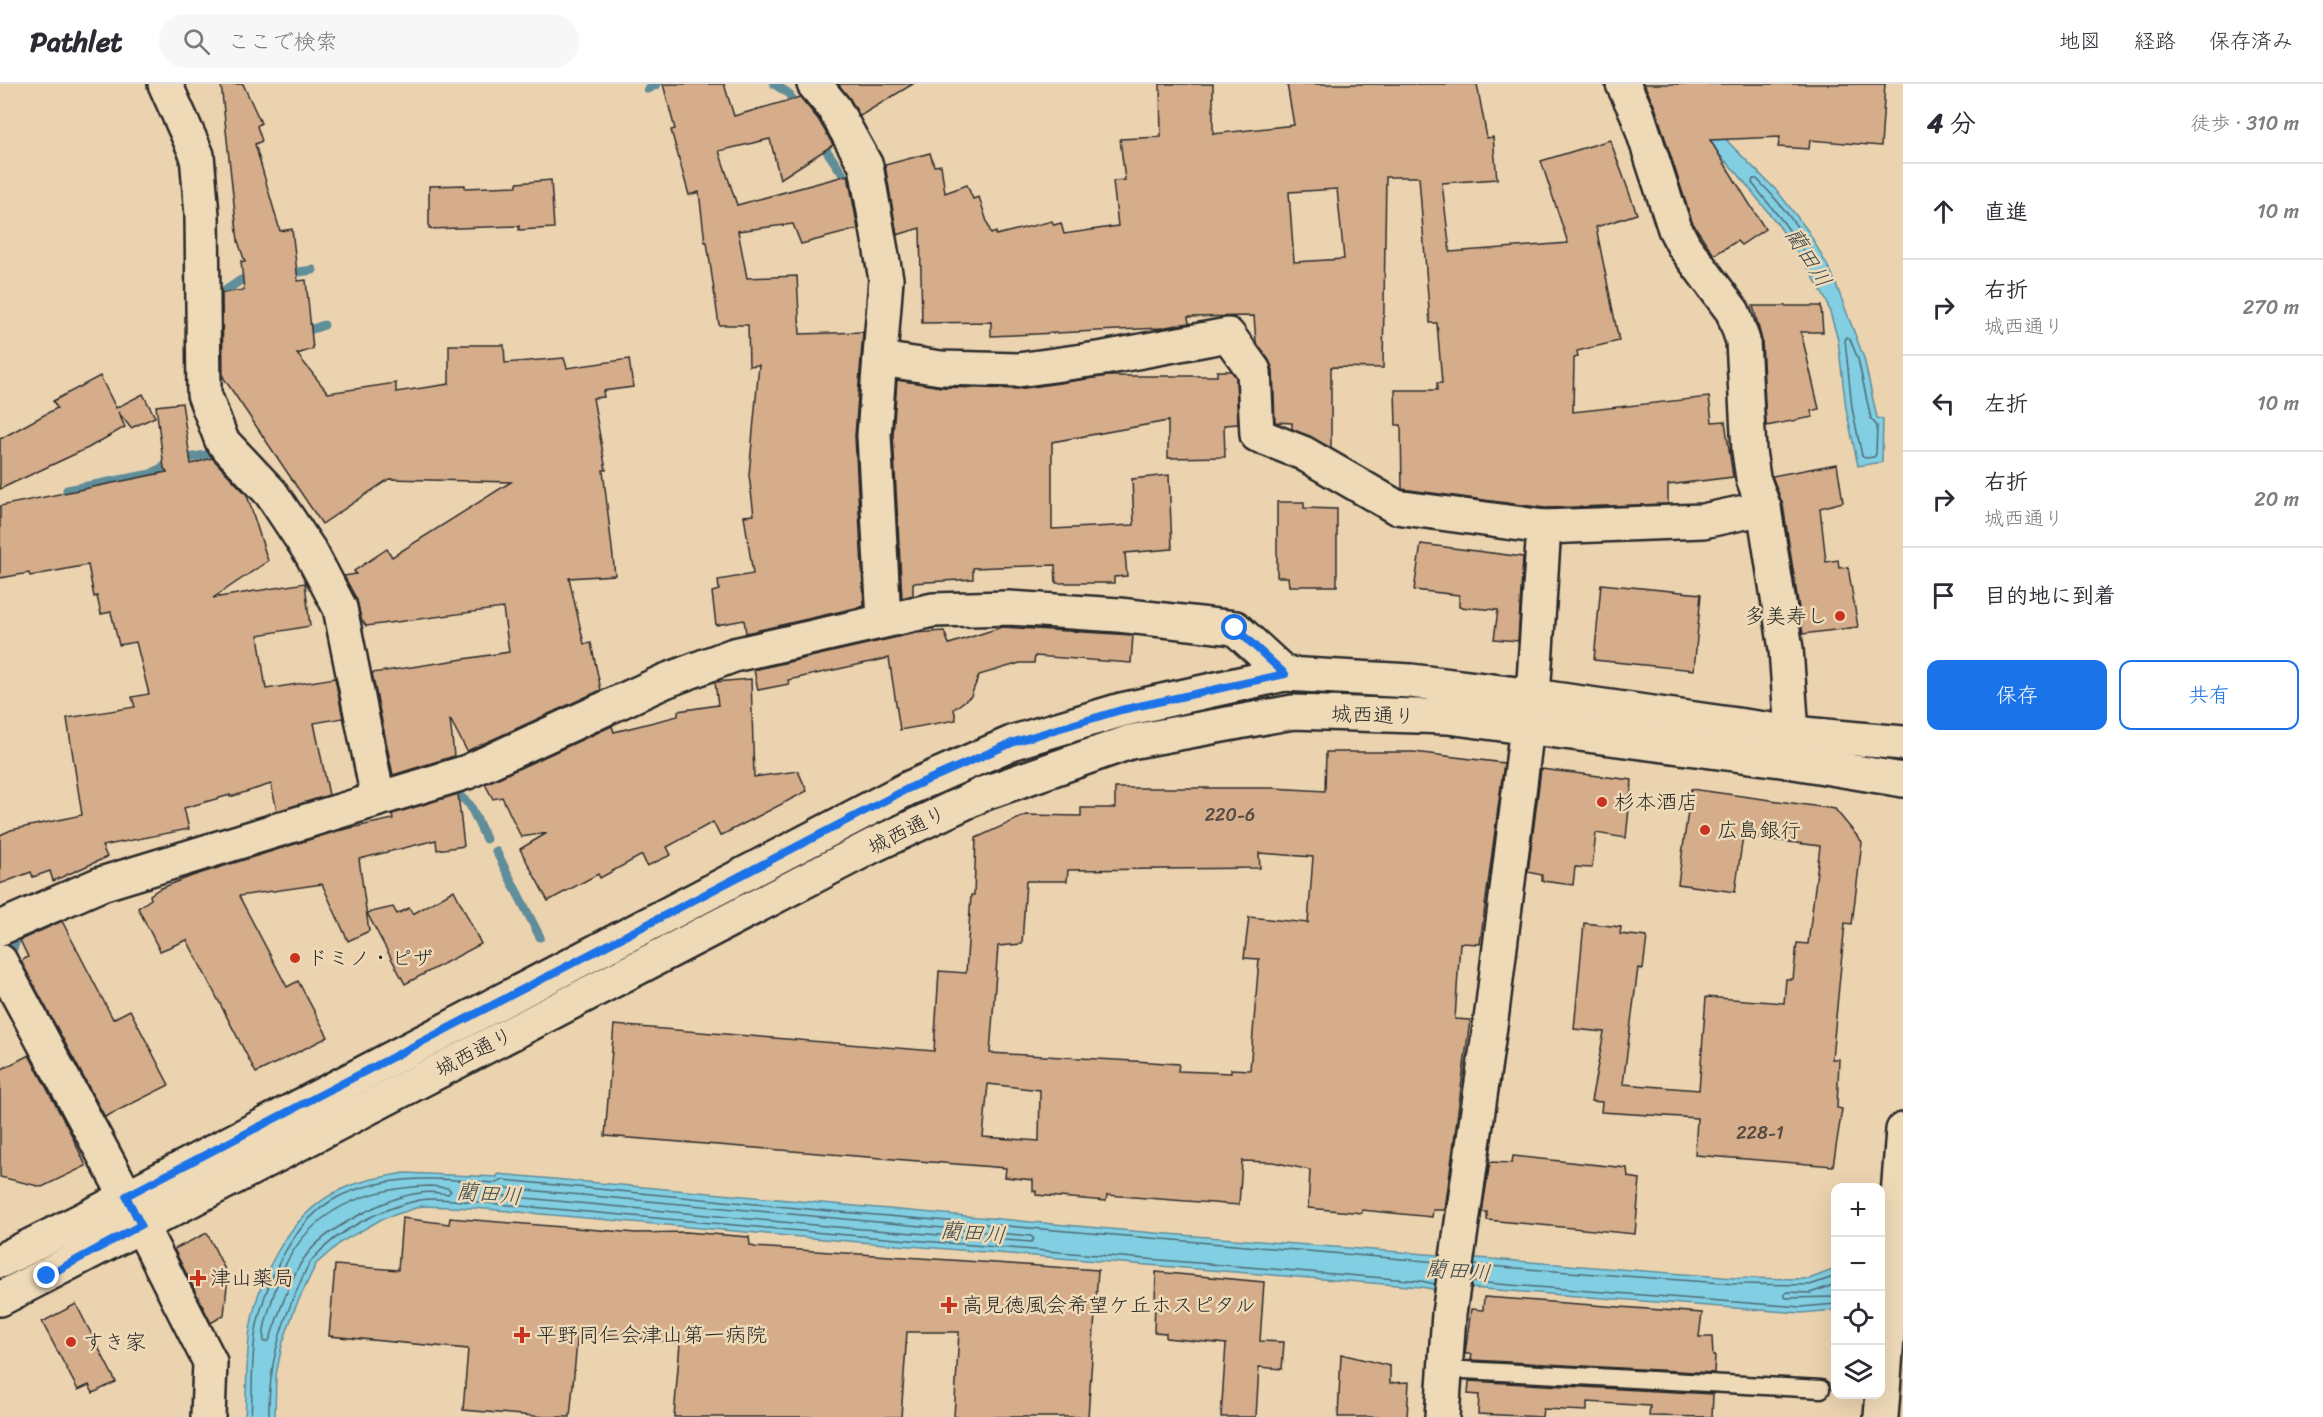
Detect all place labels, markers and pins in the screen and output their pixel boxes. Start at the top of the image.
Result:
place label: 多美寿し [1744,597,1828,635]
marker: 多美寿し [1833,609,1847,623]
place label: 杉本酒店 [1614,783,1698,821]
marker: 杉本酒店 [1595,795,1609,809]
place label: 広島銀行 [1717,811,1801,849]
marker: 広島銀行 [1698,823,1712,837]
place label: ドミノ・ピザ [307,939,433,977]
marker: ドミノ・ピザ [288,951,302,965]
place label: 津山薬局 [210,1259,294,1297]
marker: 津山薬局 [191,1271,205,1285]
place label: 高見徳風会希望ケ丘ホスピタル [962,1286,1256,1324]
marker: 高見徳風会希望ケ丘ホスピタル [940,1296,958,1314]
place label: 平野同仁会津山第一病院 [536,1316,767,1354]
place label: すき家 [83,1323,146,1361]
marker: 平野同仁会津山第一病院 [513,1326,531,1344]
marker: すき家 [64,1335,78,1349]

